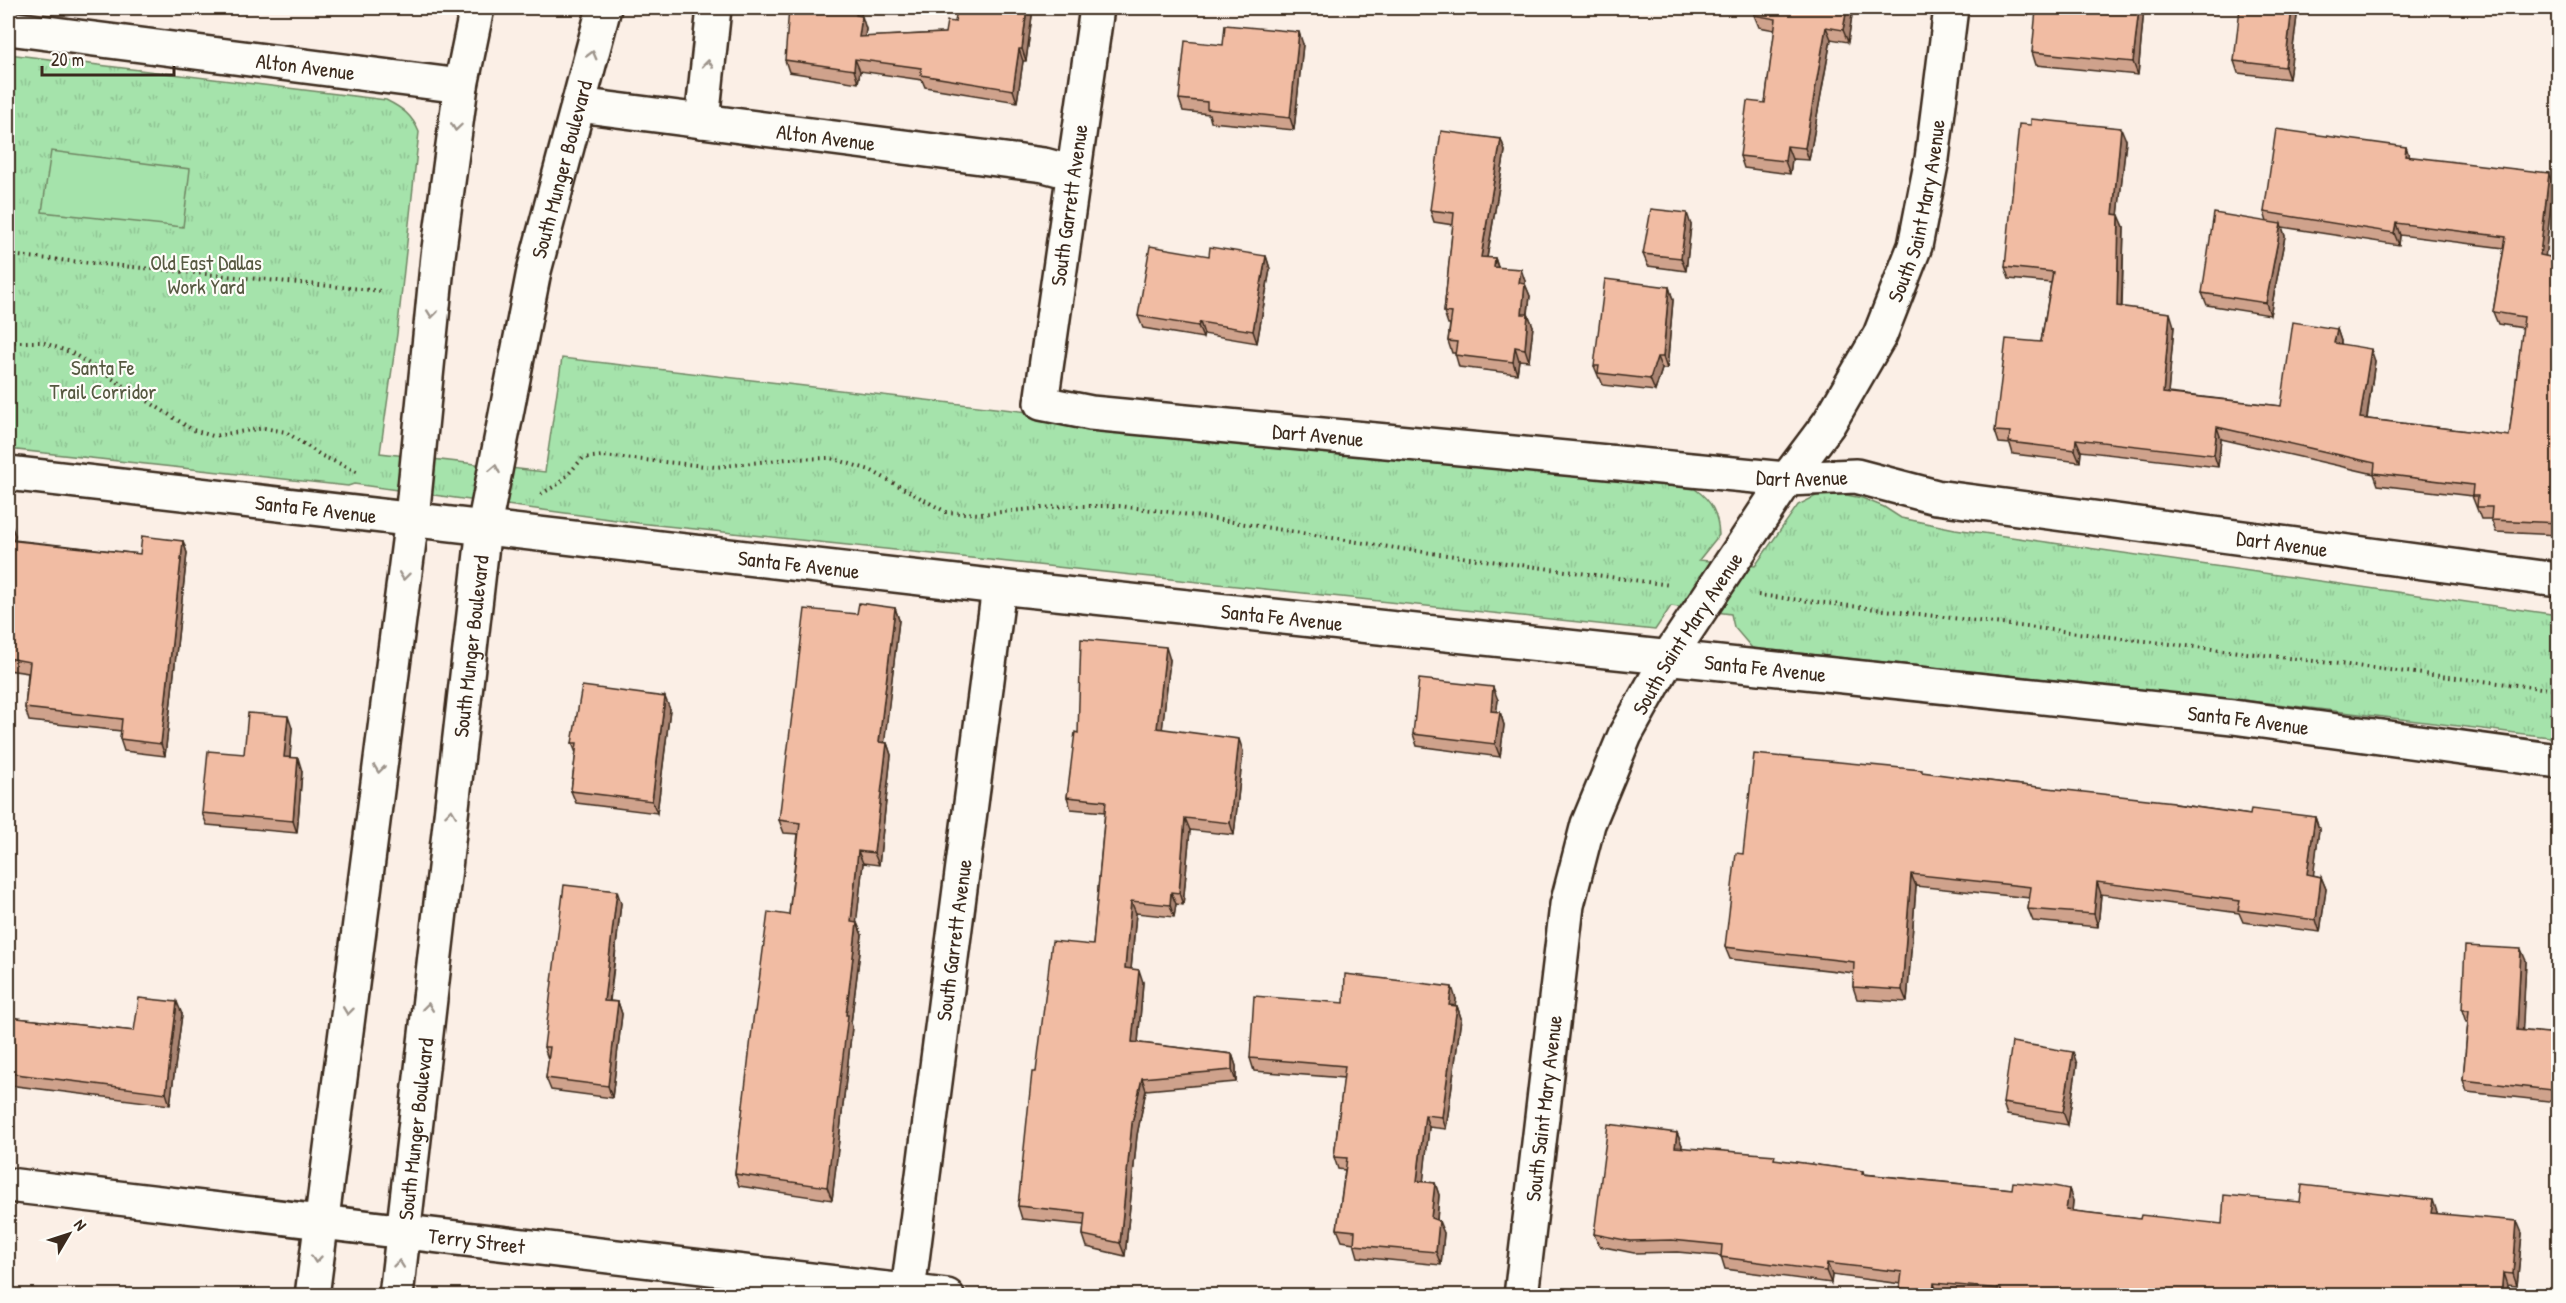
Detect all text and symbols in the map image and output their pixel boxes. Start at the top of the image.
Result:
scale bar [42,39,174,77]
street label: Alton Avenue [255,45,357,87]
text: 20 m [51,47,84,72]
one-way arrow [585,50,597,60]
one-way arrow [701,60,714,69]
street label: South Munger Boulevard [524,77,599,261]
street label: Alton Avenue [775,116,877,158]
street label: South Saint Mary Avenue [1880,118,1951,306]
one-way arrow [450,122,462,132]
street label: South Garrett Avenue [1043,122,1095,288]
park label: Old East Dallas Work Yard [150,248,262,301]
one-way arrow [426,309,439,318]
park label: Santa Fe Trail Corridor [50,353,156,406]
street label: Dart Avenue [1271,416,1365,453]
street label: Dart Avenue [1755,462,1848,494]
one-way arrow [488,464,501,474]
street label: Santa Fe Avenue [254,487,378,530]
street label: Dart Avenue [2235,523,2329,564]
street label: Santa Fe Avenue [737,543,861,585]
street label: South Saint Mary Avenue [1625,546,1749,720]
street label: South Munger Boulevard [446,554,495,739]
one-way arrow [398,571,411,581]
street label: Santa Fe Avenue [1220,596,1344,638]
street label: Santa Fe Avenue [1703,647,1827,689]
street label: Santa Fe Avenue [2186,698,2311,742]
one-way arrow [373,765,386,774]
one-way arrow [444,808,456,818]
street label: South Garrett Avenue [929,857,978,1023]
one-way arrow [422,1002,434,1011]
one-way arrow [342,1007,354,1016]
street label: South Saint Mary Avenue [1518,1014,1568,1203]
street label: South Munger Boulevard [390,1037,440,1222]
north arrow [39,1204,99,1264]
text: N [69,1214,92,1235]
street label: Terry Street [427,1220,527,1261]
one-way arrow [310,1254,323,1264]
one-way arrow [392,1259,405,1268]

